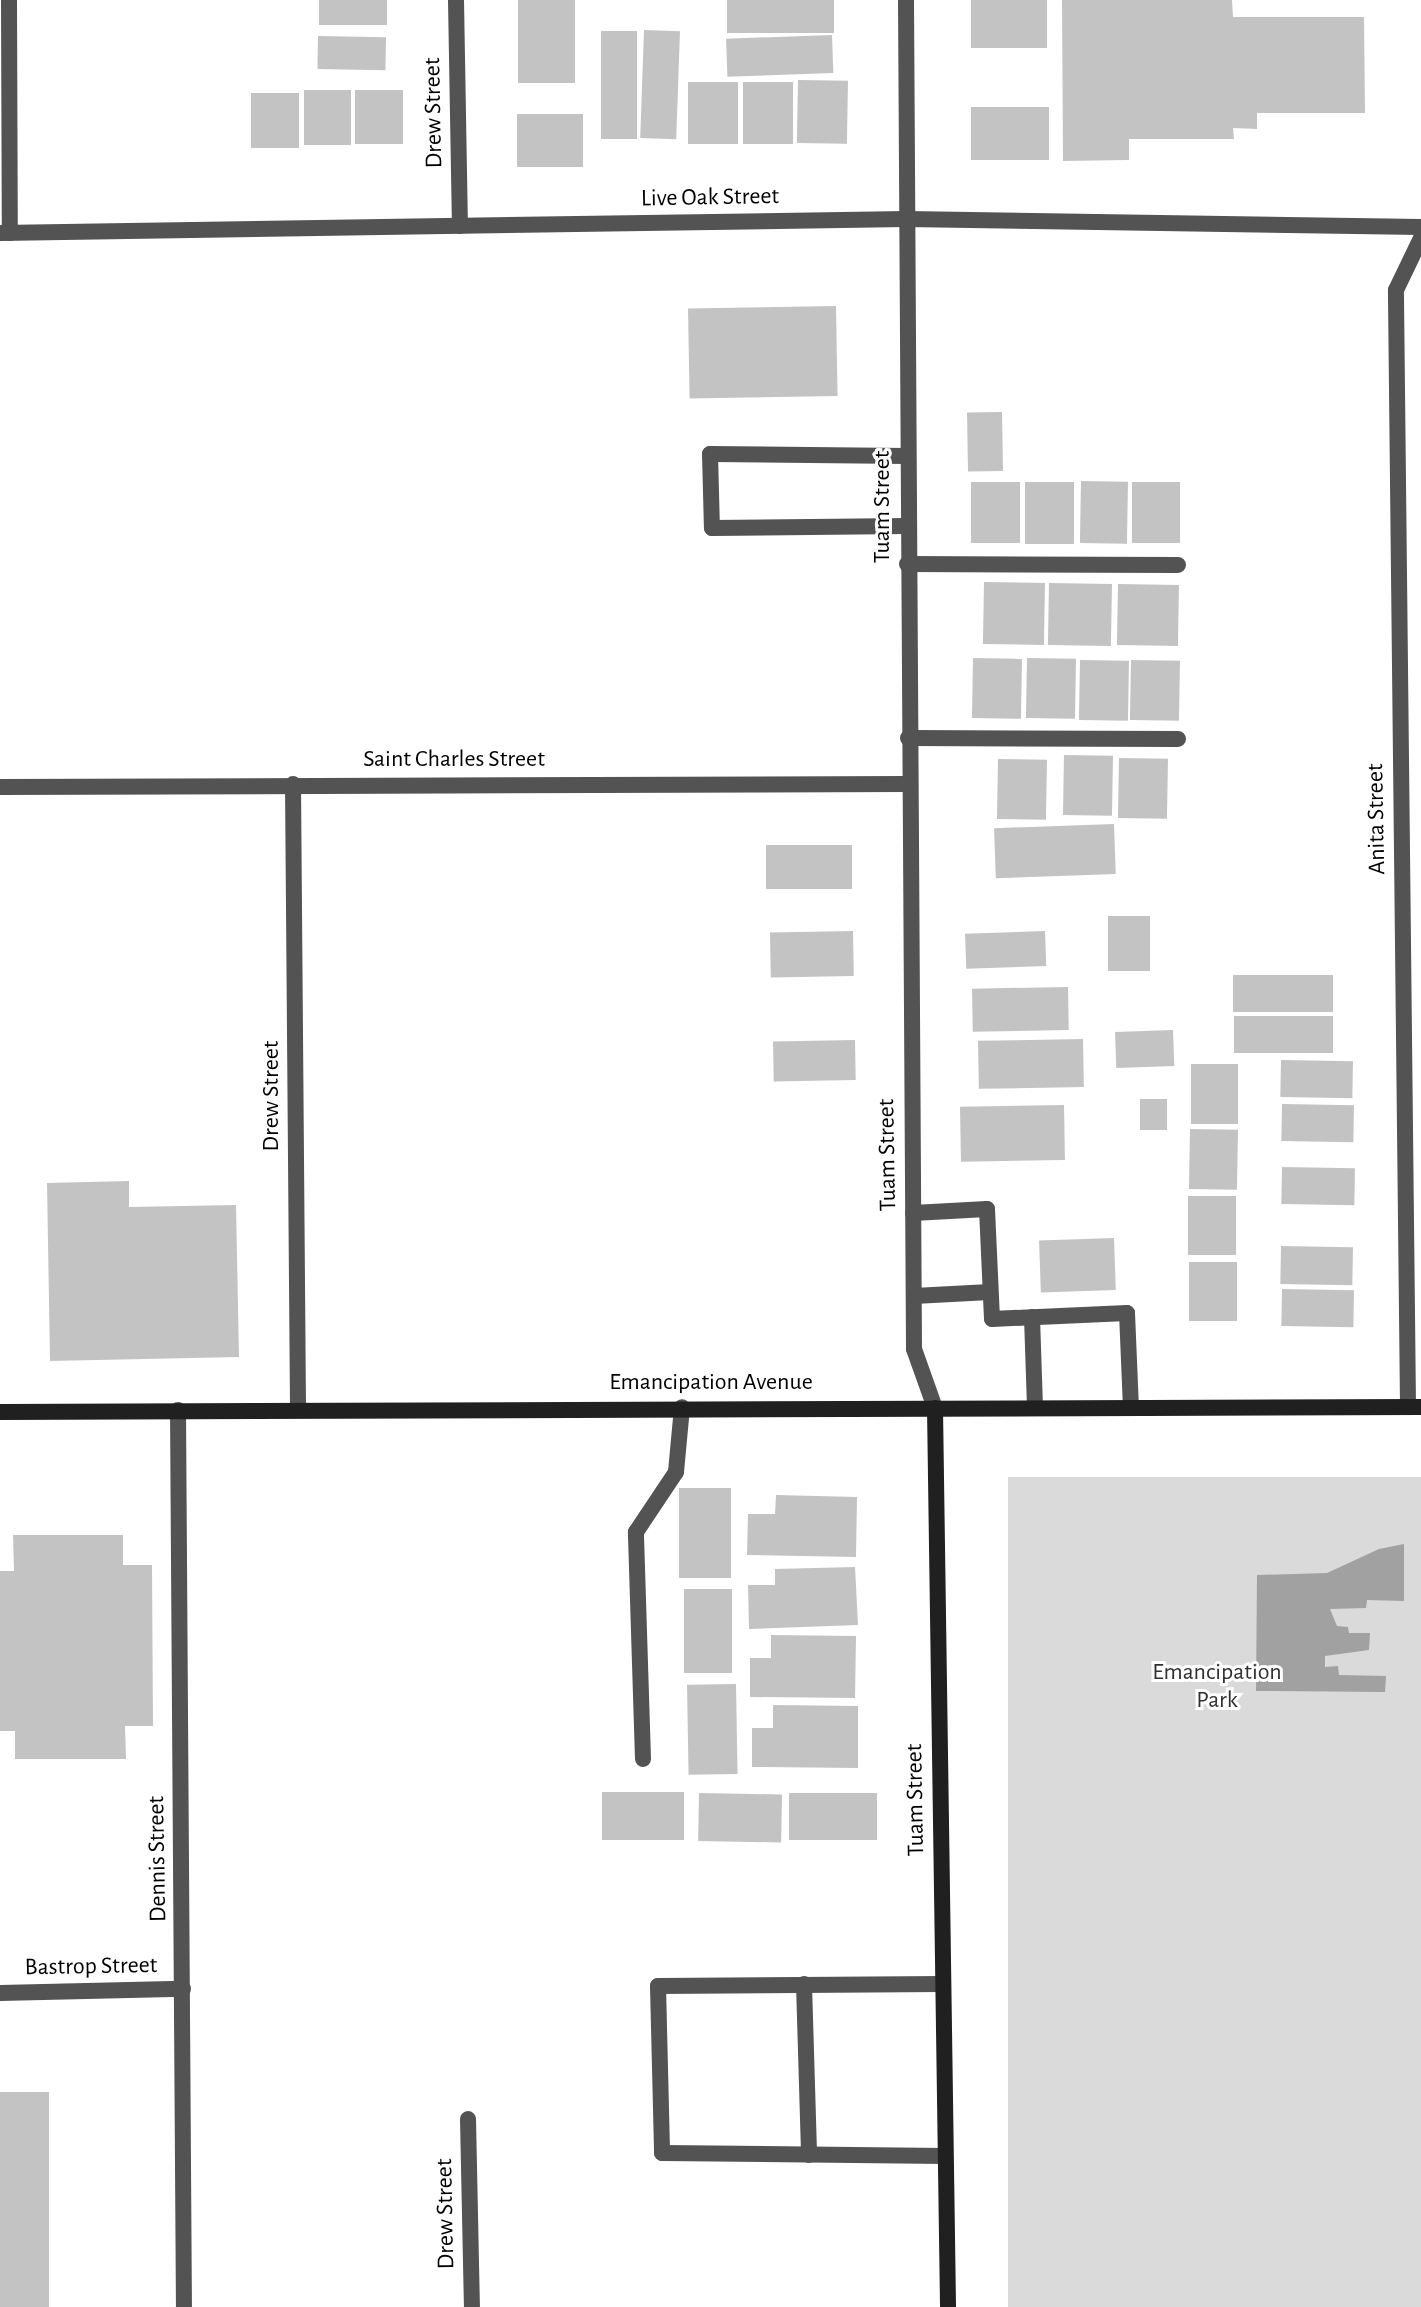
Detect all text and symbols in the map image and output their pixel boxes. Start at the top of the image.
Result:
street label: Drew Street [419,57,449,169]
street label: Live Oak Street [641,182,779,214]
street label: Tuam Street [869,451,897,563]
street label: Saint Charles Street [363,746,545,774]
street label: Anita Street [1362,763,1392,875]
street label: Drew Street [258,1041,286,1151]
street label: Tuam Street [873,1098,903,1212]
street label: Emancipation Avenue [609,1369,813,1397]
park label: Emancipation Park [1152,1659,1282,1715]
street label: Tuam Street [901,1743,931,1857]
street label: Dennis Street [143,1796,173,1922]
street label: Bastrop Street [24,1951,158,1983]
street label: Drew Street [431,2158,461,2270]

